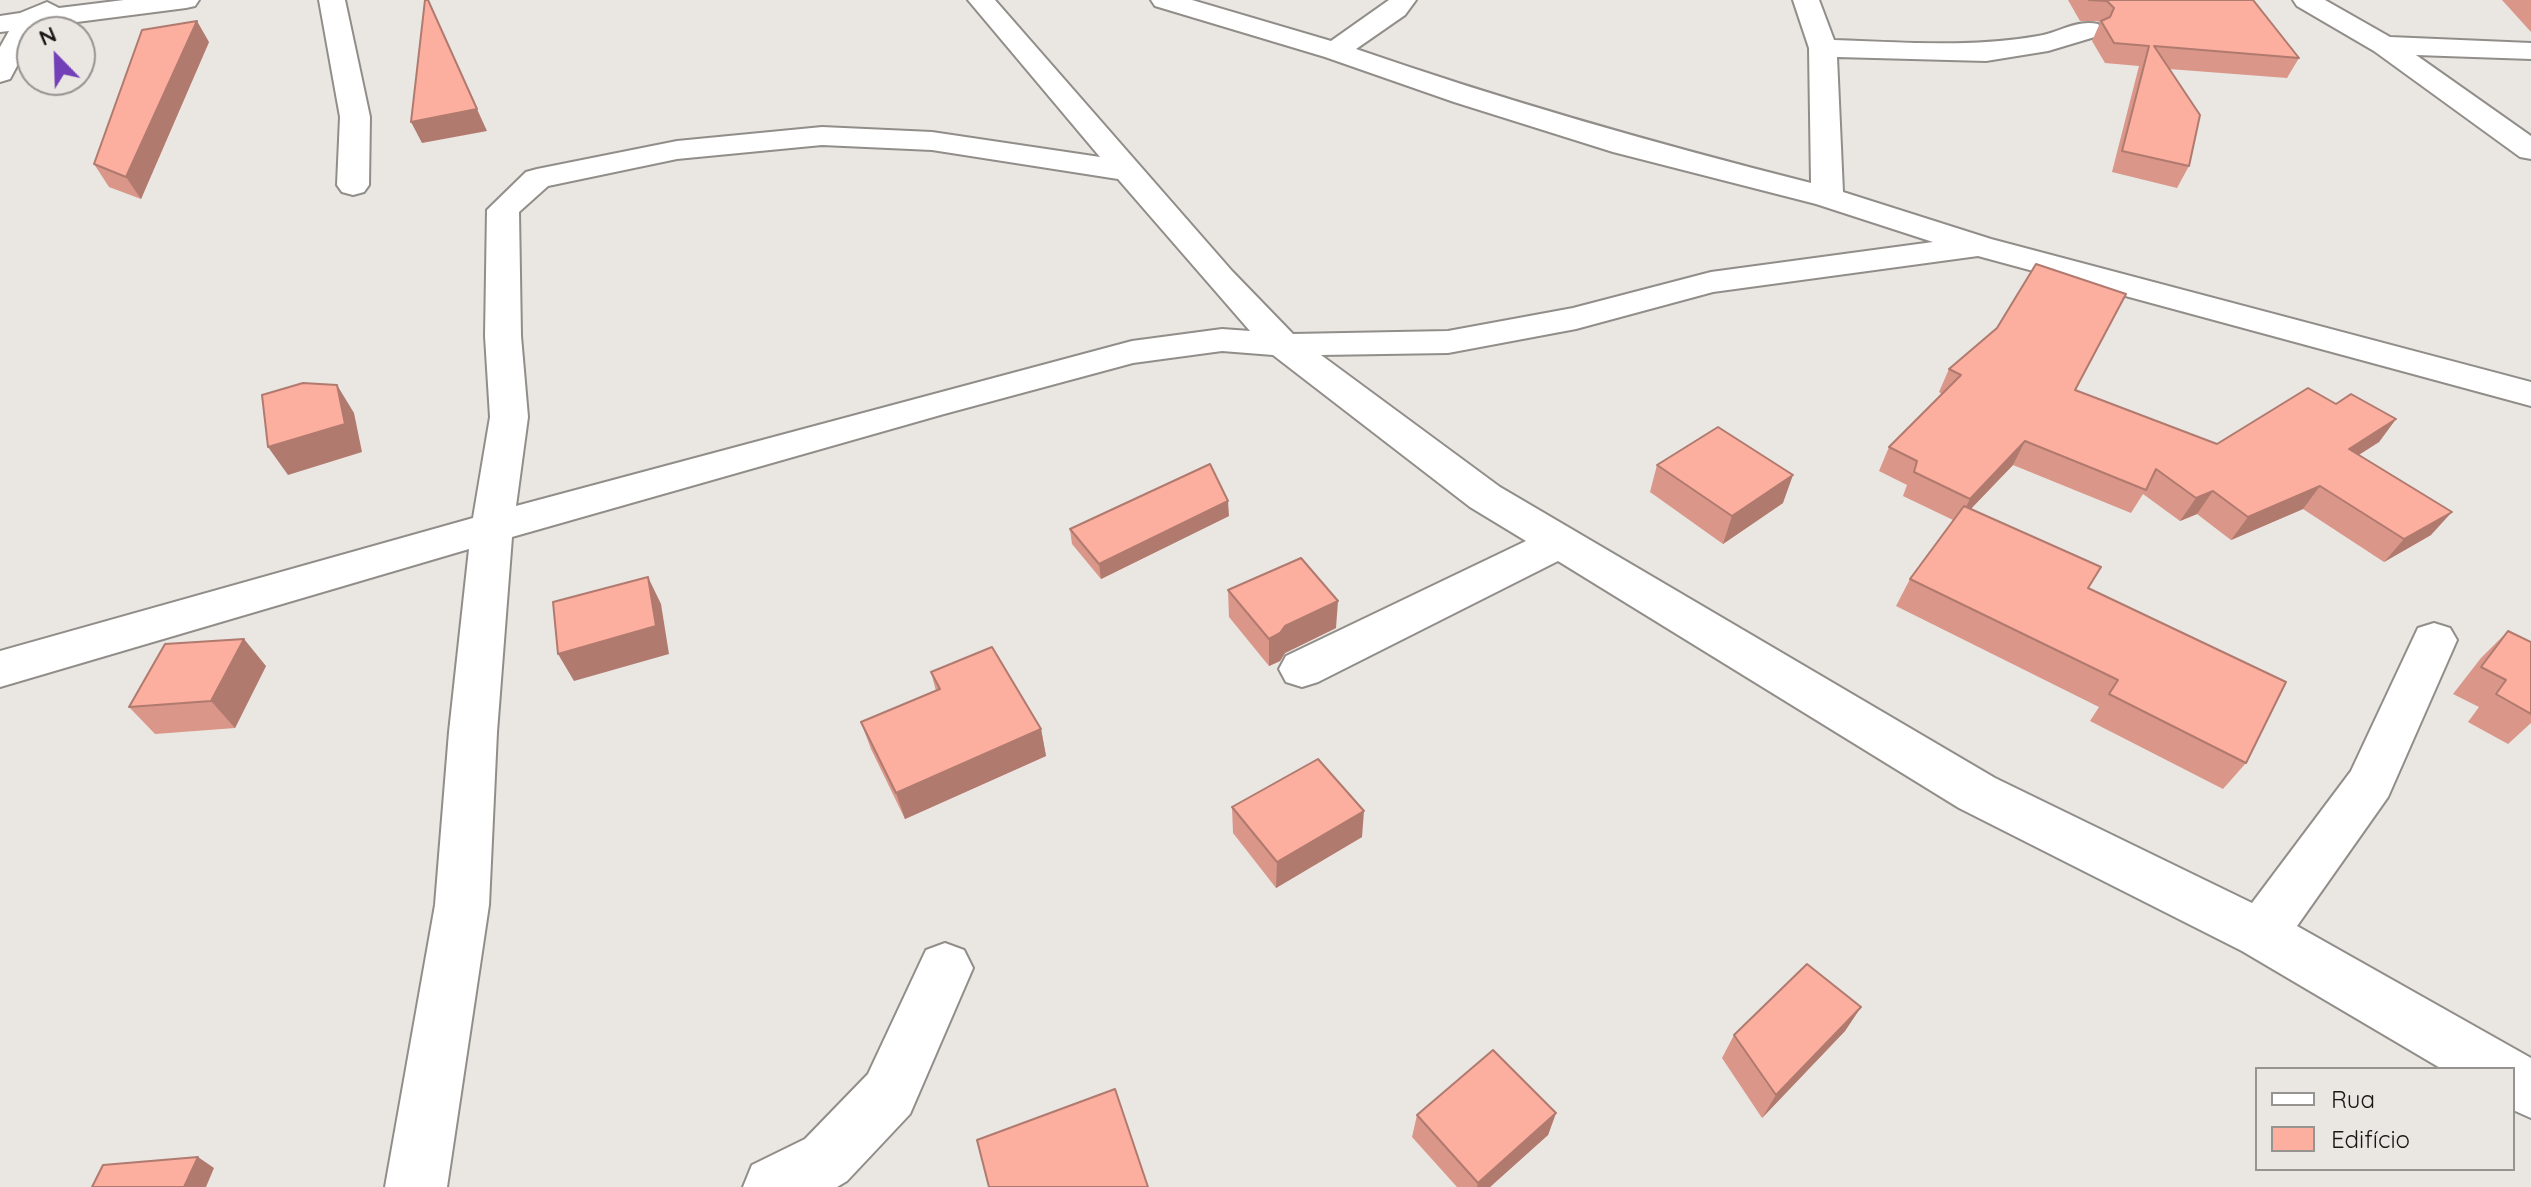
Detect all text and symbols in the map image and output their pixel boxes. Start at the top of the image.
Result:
north arrow [16,16,96,96]
text: N [34,20,60,52]
legend [2255,1067,2515,1171]
text: Rua [2331,1084,2375,1114]
text: Edifício [2331,1124,2410,1154]

